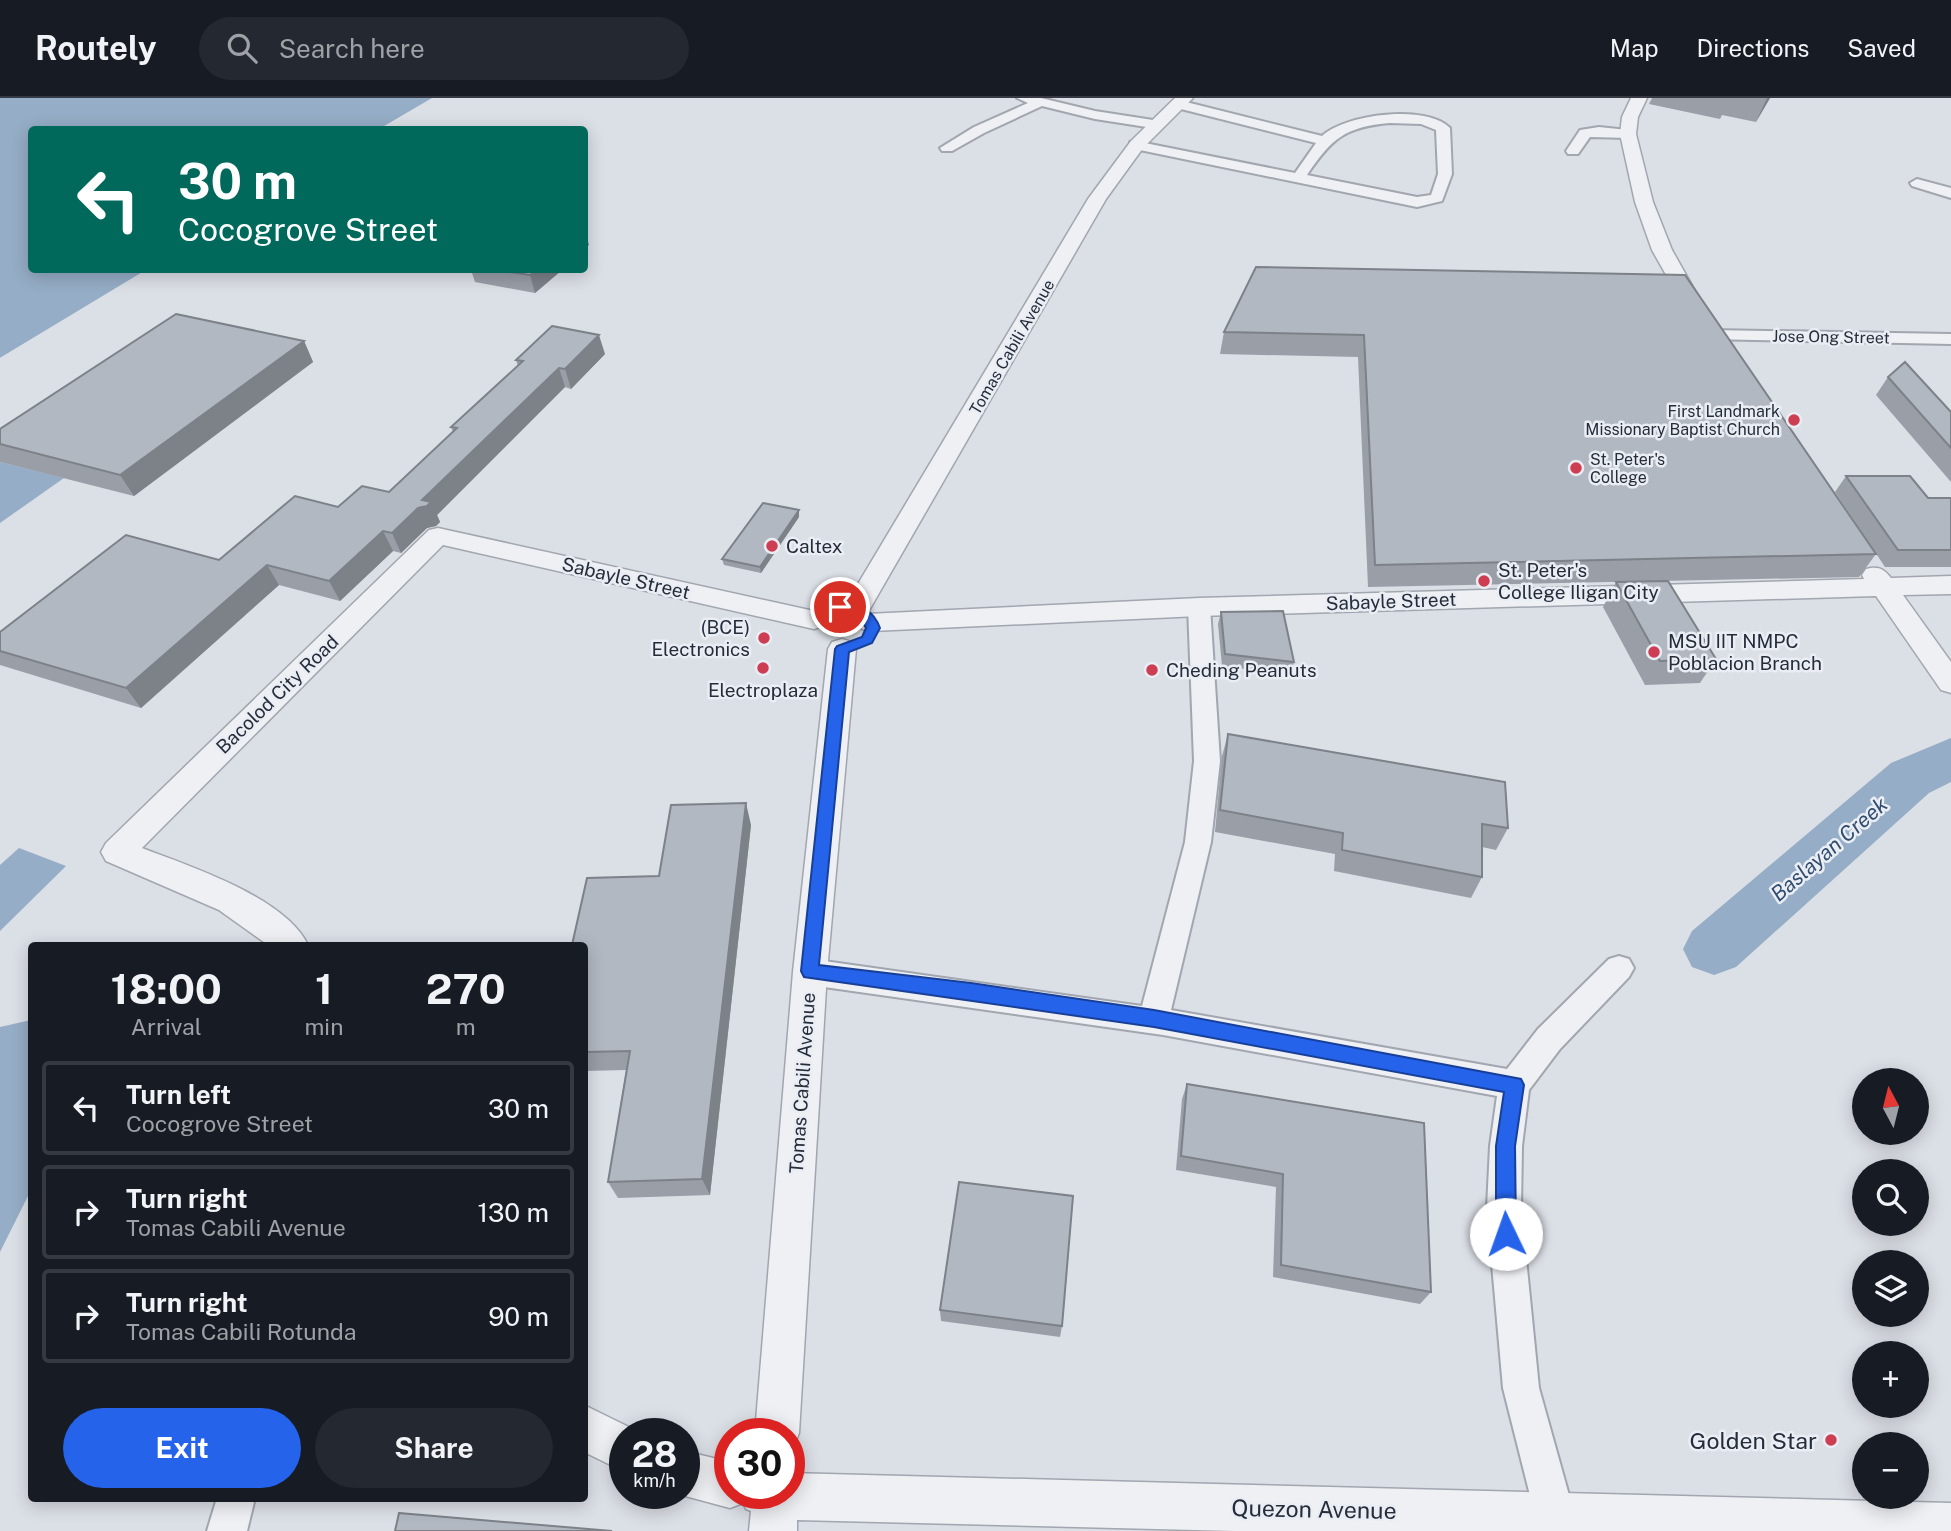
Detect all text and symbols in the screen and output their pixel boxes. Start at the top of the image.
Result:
search box [199,17,689,80]
text: Routely [35,29,157,67]
icon: search [223,29,261,67]
text: Search here [279,33,425,64]
text: Map [1610,34,1659,62]
text: Directions [1697,34,1809,62]
text: Saved [1847,34,1916,62]
text: 30 m [178,152,297,210]
icon: left [63,154,154,245]
text: Cocogrove Street [178,211,438,248]
street label: Tomas Cabili Avenue [966,276,1058,418]
street label: Jose Ong Street [1772,326,1890,348]
place label: First Landmark Missionary Baptist Church [1585,402,1780,439]
marker: First Landmark Missionary Baptist Church [1786,412,1802,428]
place label: St. Peter's College [1590,450,1665,487]
marker: St. Peter's College [1568,460,1584,476]
place label: Caltex [786,535,843,557]
marker: Caltex [764,538,780,554]
street label: Sabayle Street [560,553,692,603]
place label: St. Peter's College Iligan City [1498,559,1659,603]
marker: St. Peter's College Iligan City [1476,573,1492,589]
pin [810,577,870,637]
icon: arrive [821,588,859,626]
street label: Sabayle Street [1325,588,1457,614]
place label: (BCE) Electronics [652,616,750,660]
street label: Bacolod City Road [211,630,343,758]
marker: (BCE) Electronics [756,630,772,646]
place label: MSU IIT NMPC Poblacion Branch [1668,630,1822,674]
marker: MSU IIT NMPC Poblacion Branch [1646,644,1662,660]
place label: Cheding Peanuts [1166,659,1317,681]
marker: Electroplaza [755,660,771,676]
marker: Cheding Peanuts [1144,662,1160,678]
place label: Electroplaza [708,679,818,701]
water label: Baslayan Creek [1766,791,1893,906]
text: 18:00 [110,964,222,1013]
text: 1 [315,964,333,1013]
text: 270 [426,964,506,1013]
street label: Tomas Cabili Avenue [785,992,819,1174]
text: Arrival [131,1013,202,1040]
text: min [304,1013,343,1040]
text: m [456,1013,476,1040]
north arrow [1852,1068,1928,1144]
map controls [1852,1068,1929,1509]
text: Turn left [126,1079,231,1110]
icon: left [67,1089,105,1127]
text: 30 m [488,1093,549,1124]
text: Cocogrove Street [126,1110,313,1137]
button: search [1852,1159,1929,1236]
text: Turn right [126,1183,248,1214]
icon: right [67,1193,105,1231]
text: 130 m [477,1197,549,1228]
position arrow [1469,1197,1543,1271]
text: Tomas Cabili Avenue [126,1214,346,1241]
button: layers [1852,1250,1929,1327]
text: Turn right [126,1287,248,1318]
icon: right [67,1297,105,1335]
text: 90 m [488,1301,549,1332]
text: Tomas Cabili Rotunda [126,1318,356,1345]
button: + [1852,1341,1929,1418]
button: Exit [63,1408,301,1488]
button: Share [315,1408,553,1488]
speed limit sign: 30 [714,1418,805,1509]
place label: Golden Star [1690,1427,1817,1454]
marker: Golden Star [1823,1432,1839,1448]
button: − [1852,1432,1929,1509]
text: 28 [632,1434,677,1475]
text: km/h [633,1470,676,1491]
street label: Quezon Avenue [1231,1494,1397,1524]

